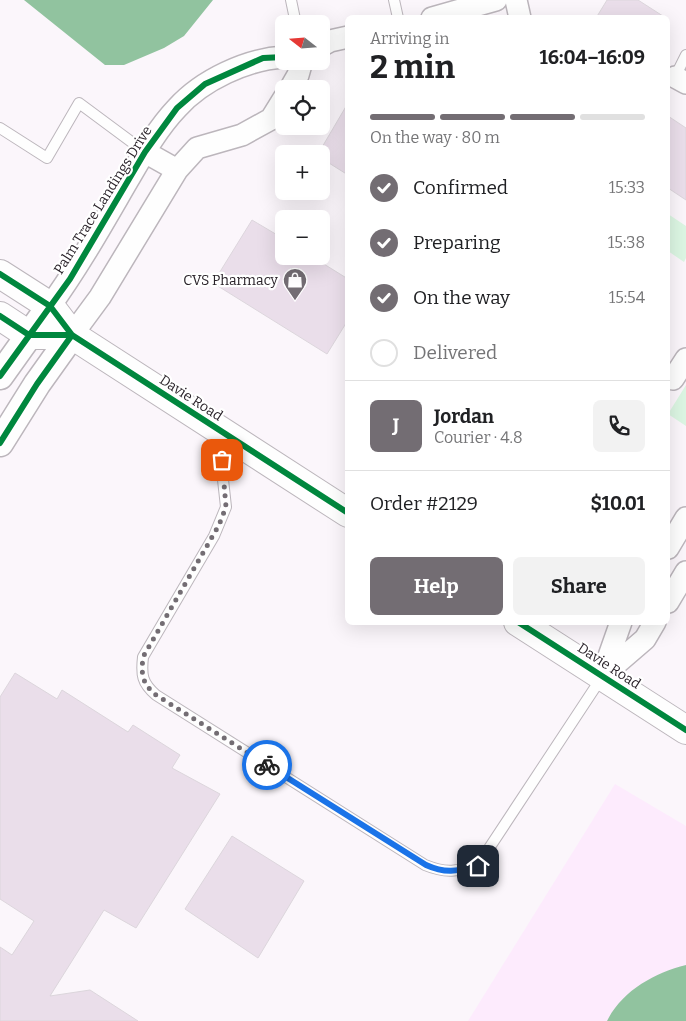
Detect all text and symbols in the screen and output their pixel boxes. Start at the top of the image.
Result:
north arrow [275,15,330,70]
map controls [275,15,330,265]
text: Arriving in [370,29,449,48]
text: 16:04–16:09 [540,46,645,69]
text: 2 min [370,48,455,86]
button: locate [275,80,330,135]
street label: Palm Trace Landings Drive [50,123,156,277]
text: On the way · 80 m [370,128,500,147]
button: + [275,145,330,200]
icon: check [370,174,398,202]
text: Confirmed [413,176,508,199]
text: 15:33 [609,178,645,197]
button: − [275,210,330,265]
icon: check [370,229,398,257]
text: Preparing [413,231,501,254]
text: 15:38 [608,233,645,252]
shop icon: CVS Pharmacy [282,267,308,301]
place label: CVS Pharmacy [183,272,279,289]
icon: check [370,284,398,312]
text: On the way [413,286,510,309]
text: 15:54 [609,288,645,307]
text: Delivered [413,341,497,364]
street label: Davie Road [156,371,226,425]
button: phone [593,400,645,452]
text: Jordan [434,405,494,428]
text: J [393,414,399,437]
text: Courier · 4.8 [434,428,523,447]
pin [201,439,243,481]
icon: bag [208,446,236,474]
text: Order #2129 [370,492,478,515]
text: $10.01 [590,492,645,515]
button: Help [370,557,503,615]
button: Share [513,557,645,615]
street label: Davie Road [574,639,644,693]
courier [242,740,292,790]
icon: bike [253,751,281,779]
pin [457,845,499,887]
icon: home [464,852,492,880]

